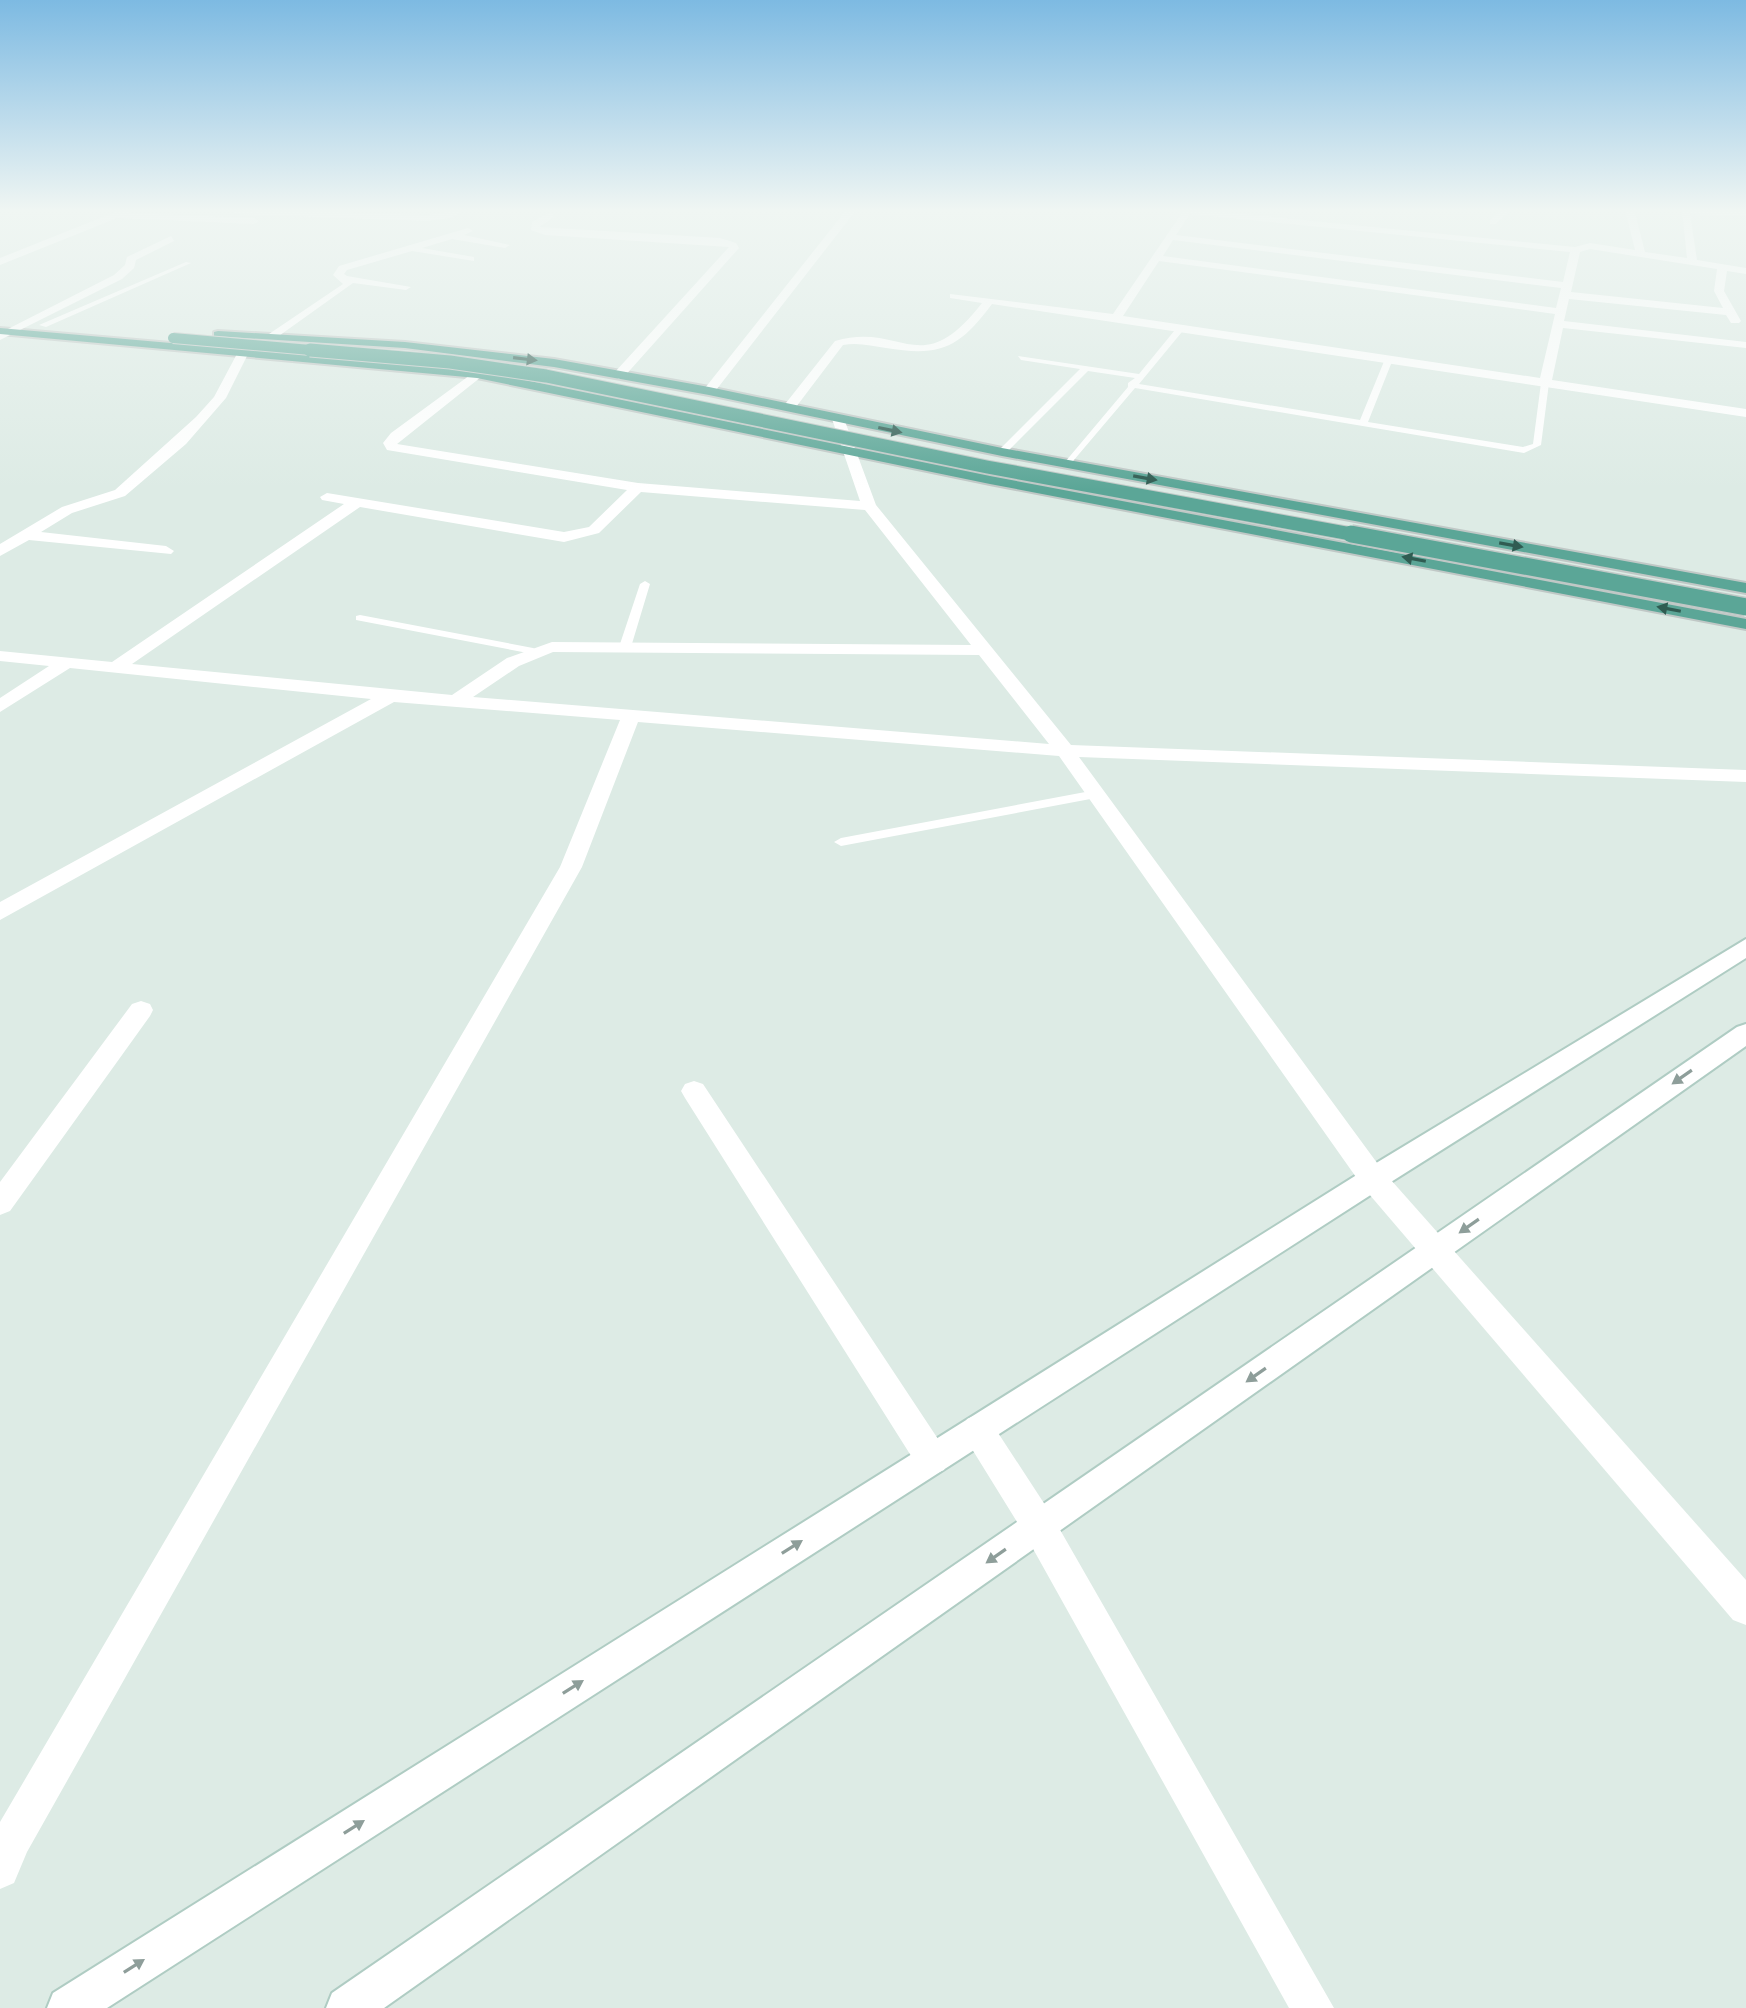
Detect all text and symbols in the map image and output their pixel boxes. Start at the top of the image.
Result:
one-way arrow [512,353,537,366]
one-way arrow [877,424,902,436]
one-way arrow [1133,472,1158,484]
one-way arrow [1499,539,1524,551]
one-way arrow [1401,553,1426,565]
one-way arrow [1657,602,1682,614]
one-way arrow [1671,1069,1693,1085]
one-way arrow [1458,1218,1479,1233]
one-way arrow [1245,1367,1266,1382]
one-way arrow [782,1540,803,1555]
one-way arrow [986,1548,1007,1563]
one-way arrow [562,1680,584,1694]
one-way arrow [343,1819,364,1834]
one-way arrow [123,1960,145,1974]

